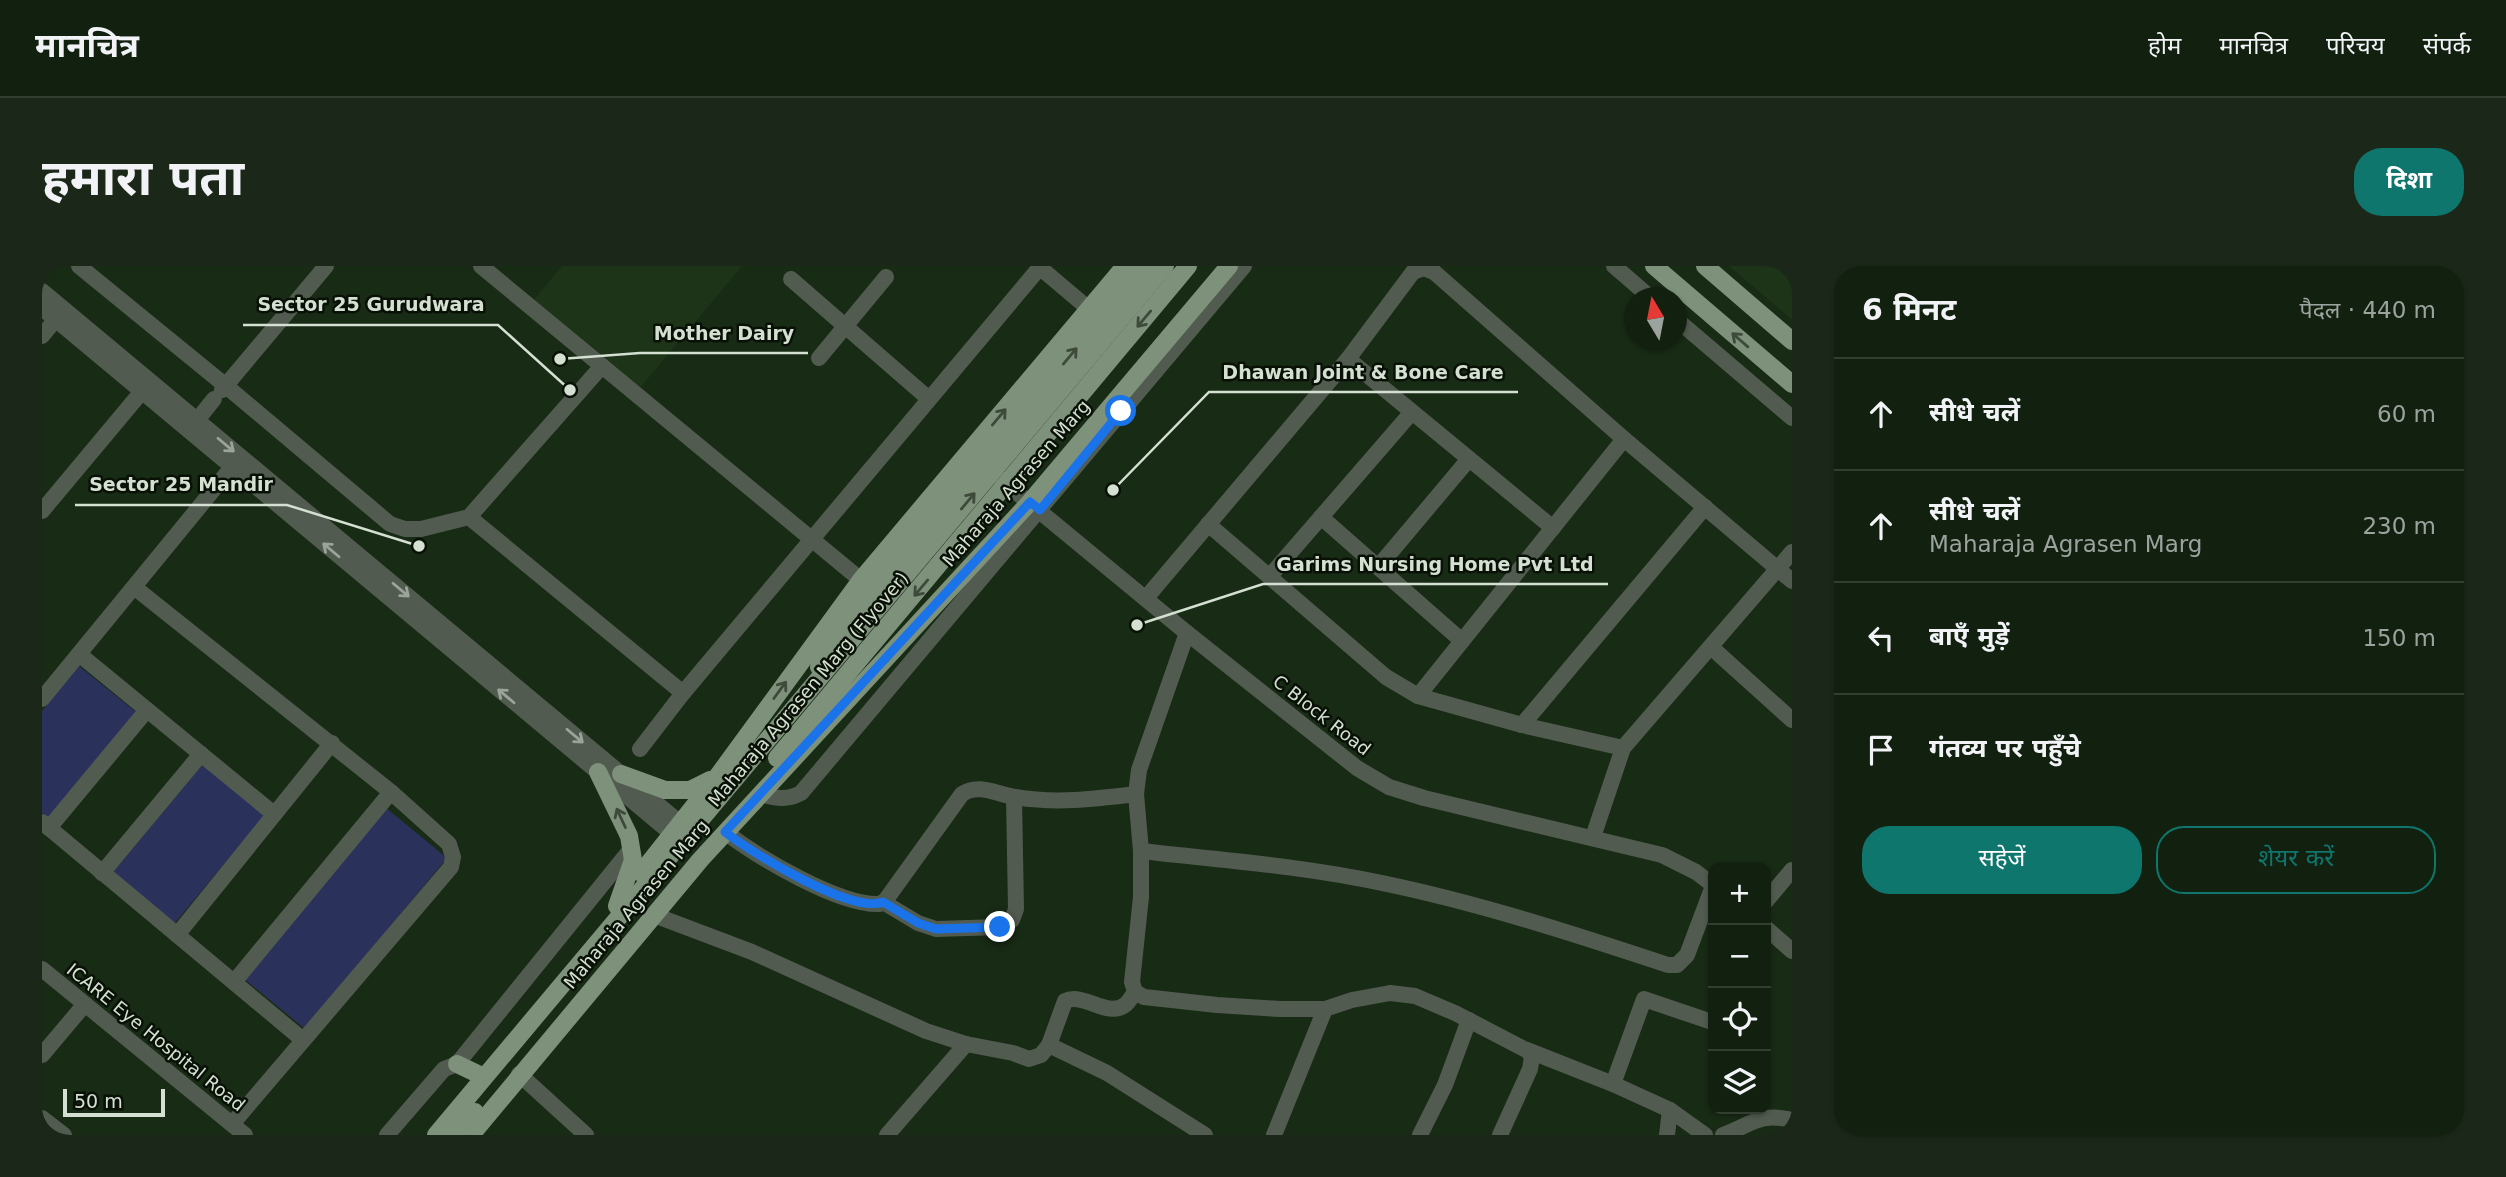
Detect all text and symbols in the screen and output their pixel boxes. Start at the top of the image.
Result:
text: मानचित्र [35,26,139,65]
text: होम [2148,32,2181,60]
text: मानचित्र [2219,32,2288,60]
text: परिचय [2326,32,2385,60]
text: संपर्क [2423,32,2471,60]
button: दिशा [2354,148,2464,216]
text: हमारा पता [42,150,244,207]
callout: Sector 25 Gurudwara [243,285,498,325]
north arrow [1624,287,1687,350]
text: 6 मिनट [1862,292,1956,327]
text: Sector 25 Gurudwara [257,293,485,315]
text: पैदल · 440 m [2300,297,2436,323]
one-way arrow [1136,309,1152,327]
callout: Mother Dairy [640,313,808,353]
text: Mother Dairy [654,322,795,344]
one-way arrow [1731,332,1749,348]
one-way arrow [1062,347,1078,365]
callout: Dhawan Joint & Bone Care [1209,352,1518,392]
text: Dhawan Joint & Bone Care [1222,361,1504,383]
street label: Maharaja Agrasen Marg [938,395,1094,571]
route start [1105,395,1136,426]
icon: ahead [1862,395,1900,433]
text: सीधे चलें [1929,397,2020,427]
text: 60 m [2377,401,2436,427]
one-way arrow [991,409,1007,427]
one-way arrow [217,436,235,452]
callout: Sector 25 Mandir [75,465,287,505]
text: Sector 25 Mandir [89,473,274,495]
one-way arrow [960,492,976,510]
text: सीधे चलें [1929,496,2020,526]
icon: ahead [1862,507,1900,545]
text: 230 m [2362,513,2436,539]
text: Maharaja Agrasen Marg [1929,531,2202,557]
one-way arrow [323,542,341,558]
callout: Garims Nursing Home Pvt Ltd [1263,544,1608,584]
text: Garims Nursing Home Pvt Ltd [1276,553,1594,575]
street label: Maharaja Agrasen Marg (Flyover) [704,567,912,811]
one-way arrow [913,579,929,597]
one-way arrow [391,583,409,598]
icon: left [1862,619,1900,657]
text: बाएँ मुड़ें [1929,621,2009,651]
text: 150 m [2362,625,2436,651]
street label: C Block Road [1269,670,1375,760]
one-way arrow [773,682,788,700]
one-way arrow [497,688,515,703]
one-way arrow [566,728,584,744]
icon: arrive [1862,731,1900,769]
text: गंतव्य पर पहुँचे [1929,733,2081,763]
one-way arrow [614,808,627,829]
street label: Maharaja Agrasen Marg [559,815,713,993]
button: सहेजें [1862,826,2142,894]
button: शेयर करें [2156,826,2436,894]
map controls [1708,862,1771,1114]
button: + [1708,862,1771,925]
route end [984,911,1015,942]
button: − [1708,925,1771,988]
street label: ICARE Eye Hospital Road [63,959,249,1115]
button: locate [1708,988,1771,1051]
button: layers [1708,1051,1771,1114]
scale bar [63,1086,164,1118]
text: 50 m [74,1090,123,1112]

